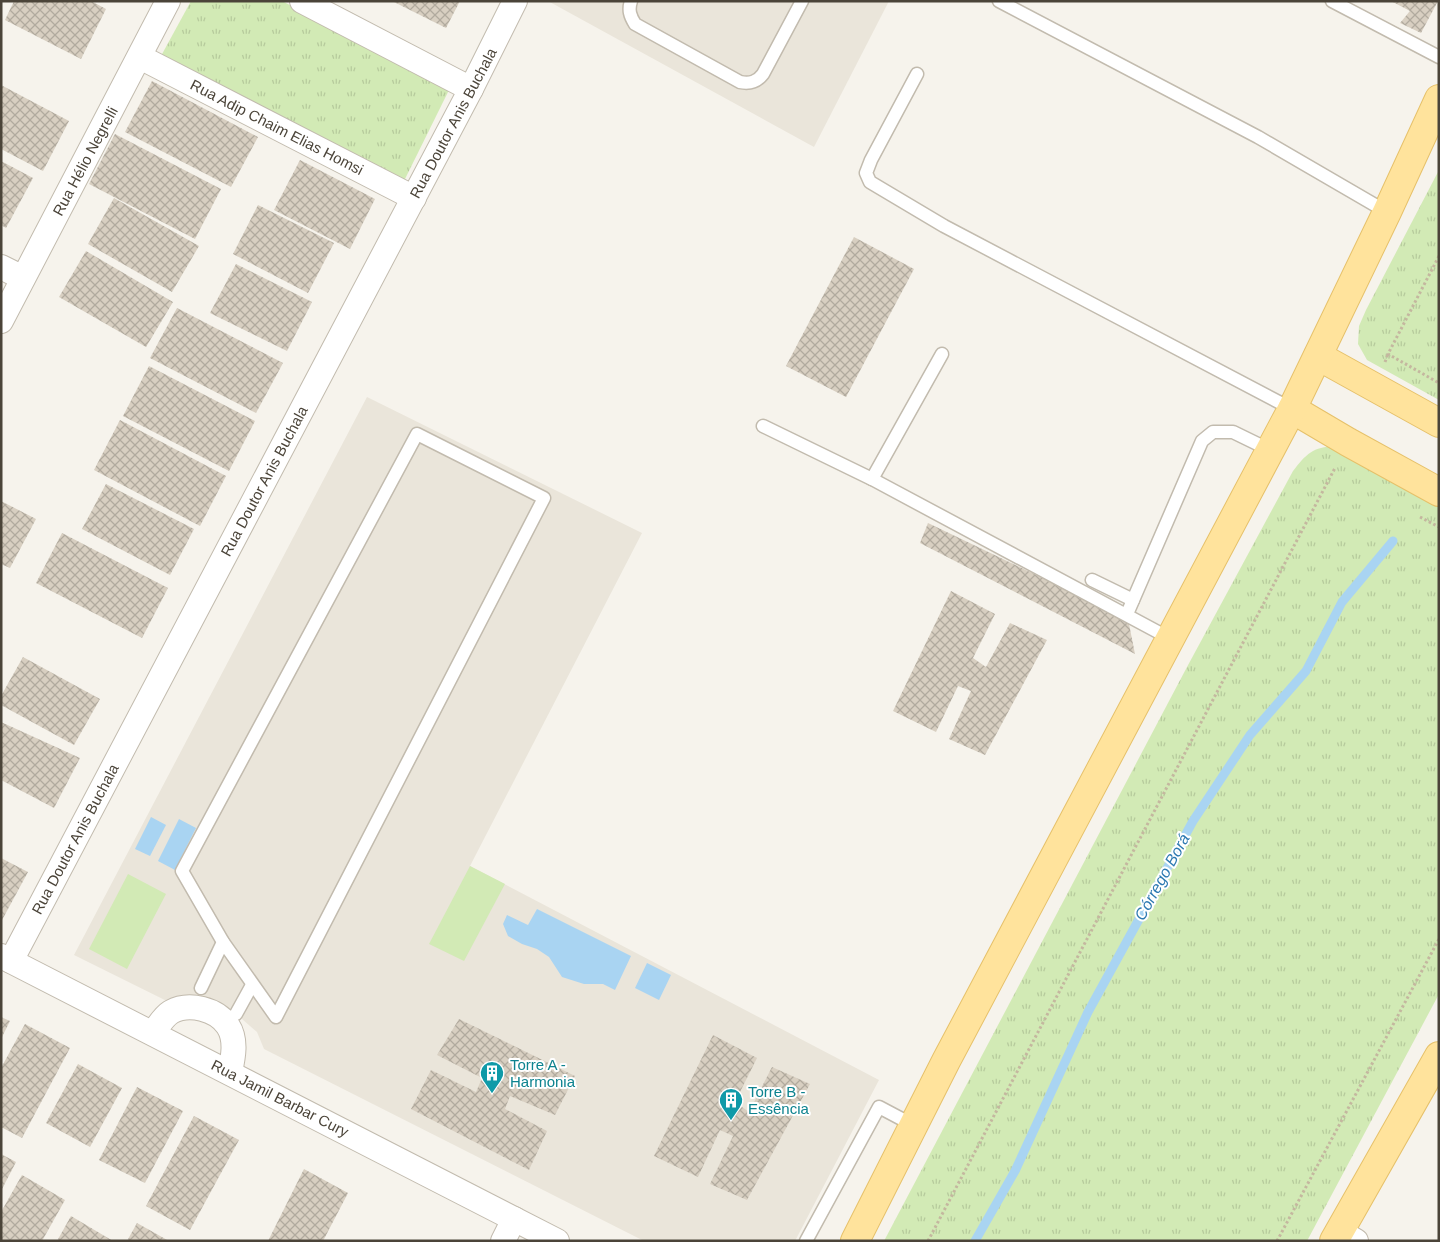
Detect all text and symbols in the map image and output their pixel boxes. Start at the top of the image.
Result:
street label: Rua Doutor Anis Buchala [406,44,500,201]
street label: Rua Adip Chaim Elias Homsi [188,76,366,178]
street label: Rua Hélio Negrelli [49,104,121,218]
street label: Rua Doutor Anis Buchala [217,402,311,559]
street label: Rua Doutor Anis Buchala [28,760,122,917]
water label: Córrego Borá [1131,831,1193,923]
street label: Rua Jamil Barbar Cury [209,1056,352,1140]
place label: Torre A - Harmonia [510,1056,576,1090]
building icon: Torre A - Harmonia [479,1060,505,1094]
place label: Torre B - Essência [748,1083,810,1117]
building icon: Torre B - Essência [718,1087,744,1121]

